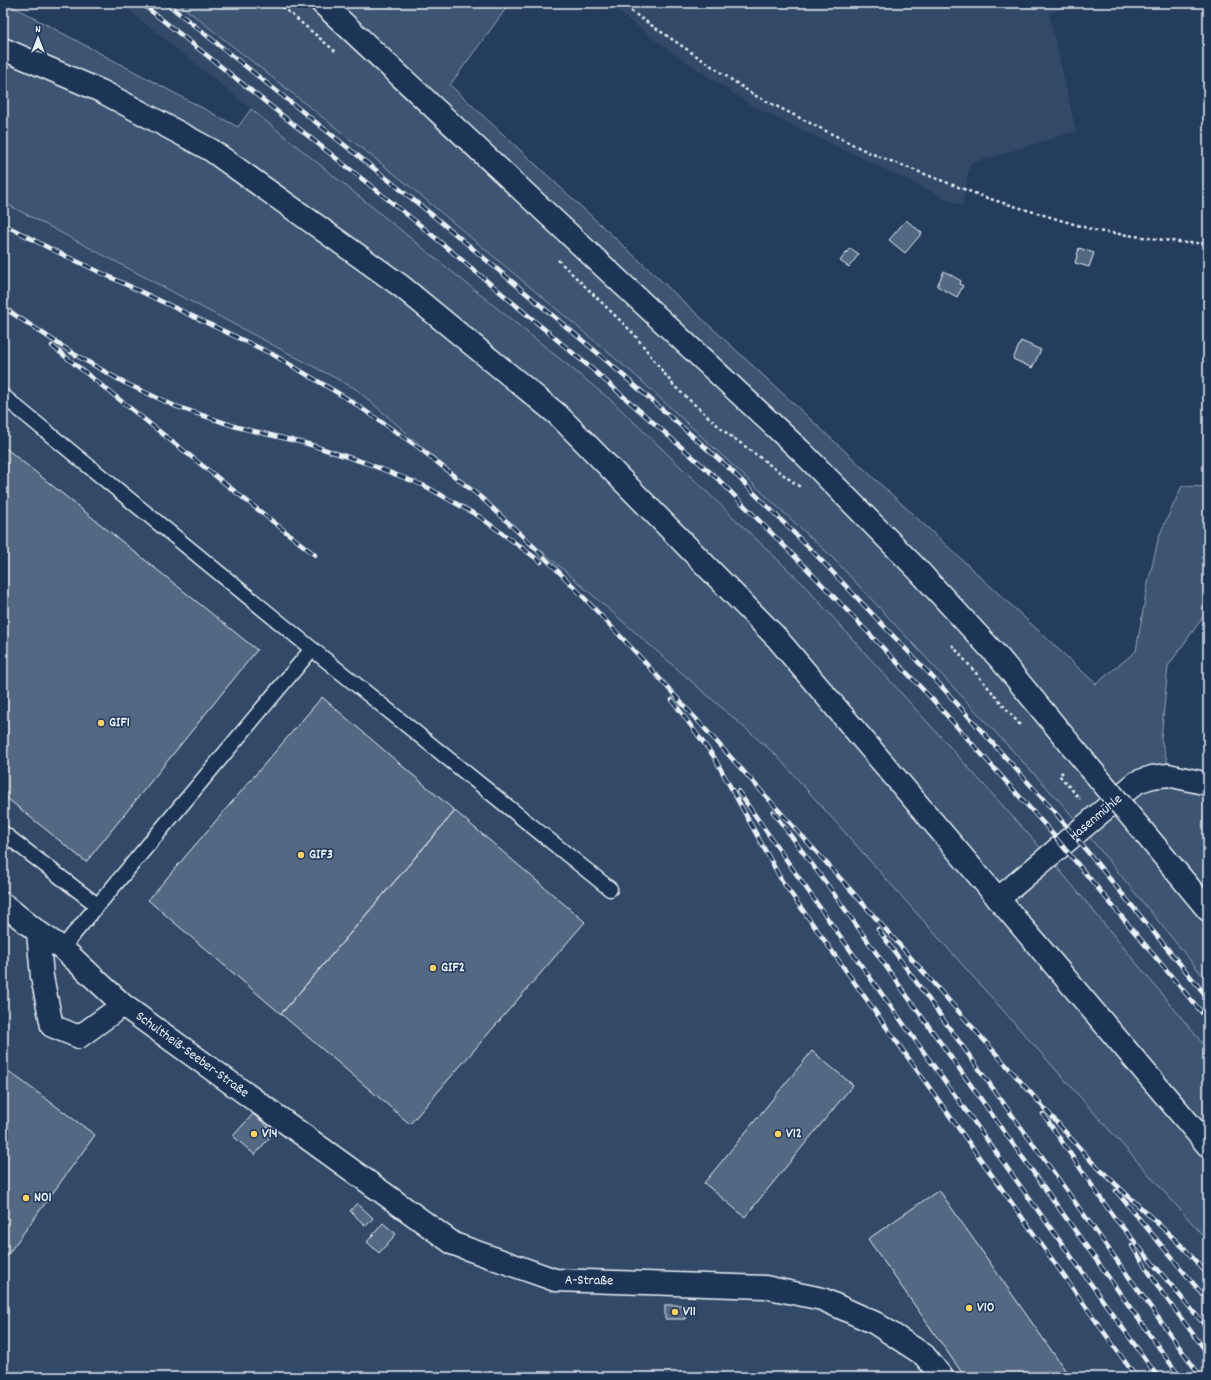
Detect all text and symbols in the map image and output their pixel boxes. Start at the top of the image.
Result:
north arrow [18,18,58,58]
text: N [35,22,41,38]
place label: GIF1 [109,713,130,733]
marker: GIF1 [96,718,106,728]
street label: Hasenmühle [1065,790,1127,846]
place label: GIF3 [309,845,333,865]
marker: GIF3 [296,850,306,860]
place label: GIF2 [441,958,465,978]
marker: GIF2 [428,963,438,973]
street label: Schultheiß-Seeber-Straße [131,1007,253,1103]
place label: V14 [262,1124,278,1144]
place label: V12 [786,1124,802,1144]
marker: V14 [249,1129,259,1139]
marker: V12 [773,1129,783,1139]
place label: N01 [34,1188,52,1208]
marker: N01 [21,1193,31,1203]
street label: A-Straße [565,1271,613,1291]
place label: V10 [977,1298,994,1318]
place label: V11 [683,1302,696,1322]
marker: V10 [964,1303,974,1313]
marker: V11 [670,1307,680,1317]

